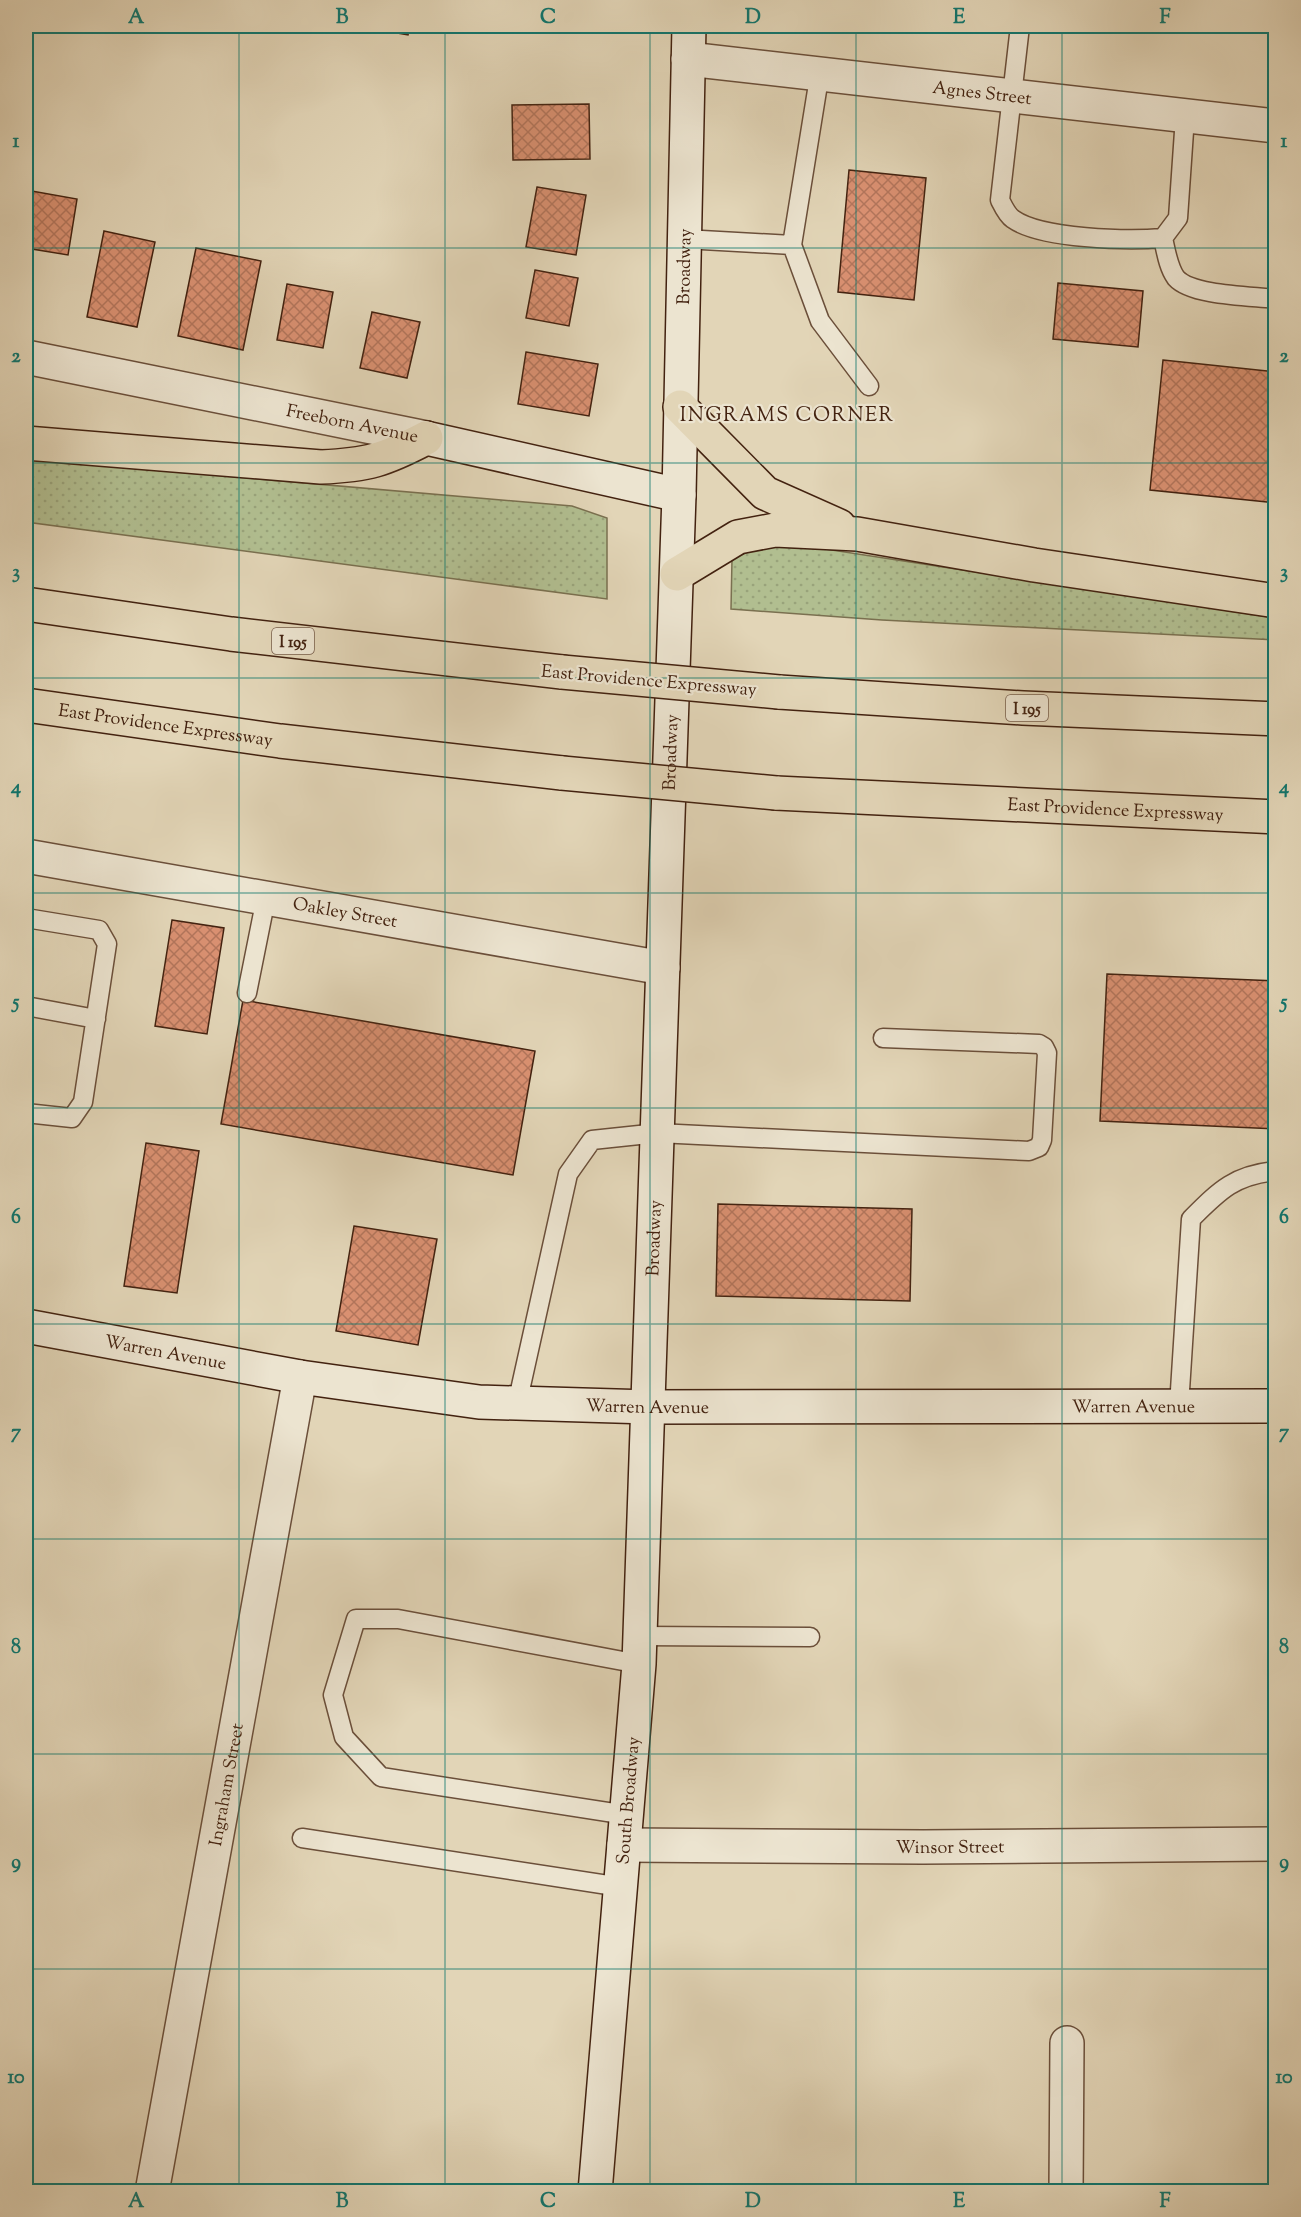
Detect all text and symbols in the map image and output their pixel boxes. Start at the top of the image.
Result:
text: A [128,4,145,33]
text: B [336,4,349,33]
text: C [540,4,556,33]
text: D [745,4,761,33]
text: E [953,4,966,33]
text: F [1159,4,1171,33]
street label: Agnes Street [931,76,1033,113]
text: 1 [13,128,20,157]
text: 1 [1281,128,1288,157]
street label: Broadway [672,228,700,305]
text: 2 [11,343,21,372]
text: 2 [1279,343,1289,372]
street label: Freeborn Avenue [284,399,420,451]
district label: INGRAMS CORNER [680,402,894,431]
text: 3 [12,559,20,588]
text: 3 [1280,559,1288,588]
road number: I 195 [272,628,314,654]
street label: East Providence Expressway [540,660,758,704]
road number: I 195 [1006,695,1048,721]
street label: East Providence Expressway [56,699,274,755]
street label: Broadway [658,714,686,791]
text: 4 [10,774,21,803]
text: 4 [1278,774,1289,803]
street label: East Providence Expressway [1007,793,1224,829]
street label: Oakley Street [290,892,399,936]
text: 5 [11,989,20,1018]
text: 5 [1279,989,1288,1018]
street label: Broadway [641,1199,670,1277]
text: 6 [11,1204,21,1233]
text: 6 [1279,1204,1289,1233]
street label: Warren Avenue [102,1330,228,1378]
street label: Warren Avenue [585,1394,709,1422]
street label: Warren Avenue [1072,1395,1195,1421]
text: 7 [11,1419,22,1448]
text: 7 [1279,1419,1290,1448]
text: 8 [11,1634,21,1663]
text: 8 [1279,1634,1289,1663]
street label: Ingraham Street [204,1722,252,1849]
street label: South Broadway [611,1736,648,1865]
street label: Winsor Street [896,1835,1004,1862]
text: 9 [11,1849,21,1878]
text: 9 [1279,1849,1289,1878]
text: 10 [7,2064,25,2093]
text: 10 [1275,2064,1293,2093]
text: A [128,2188,145,2217]
text: B [336,2188,349,2217]
text: C [540,2188,556,2217]
text: D [745,2188,761,2217]
text: E [953,2188,966,2217]
text: F [1159,2188,1171,2217]

